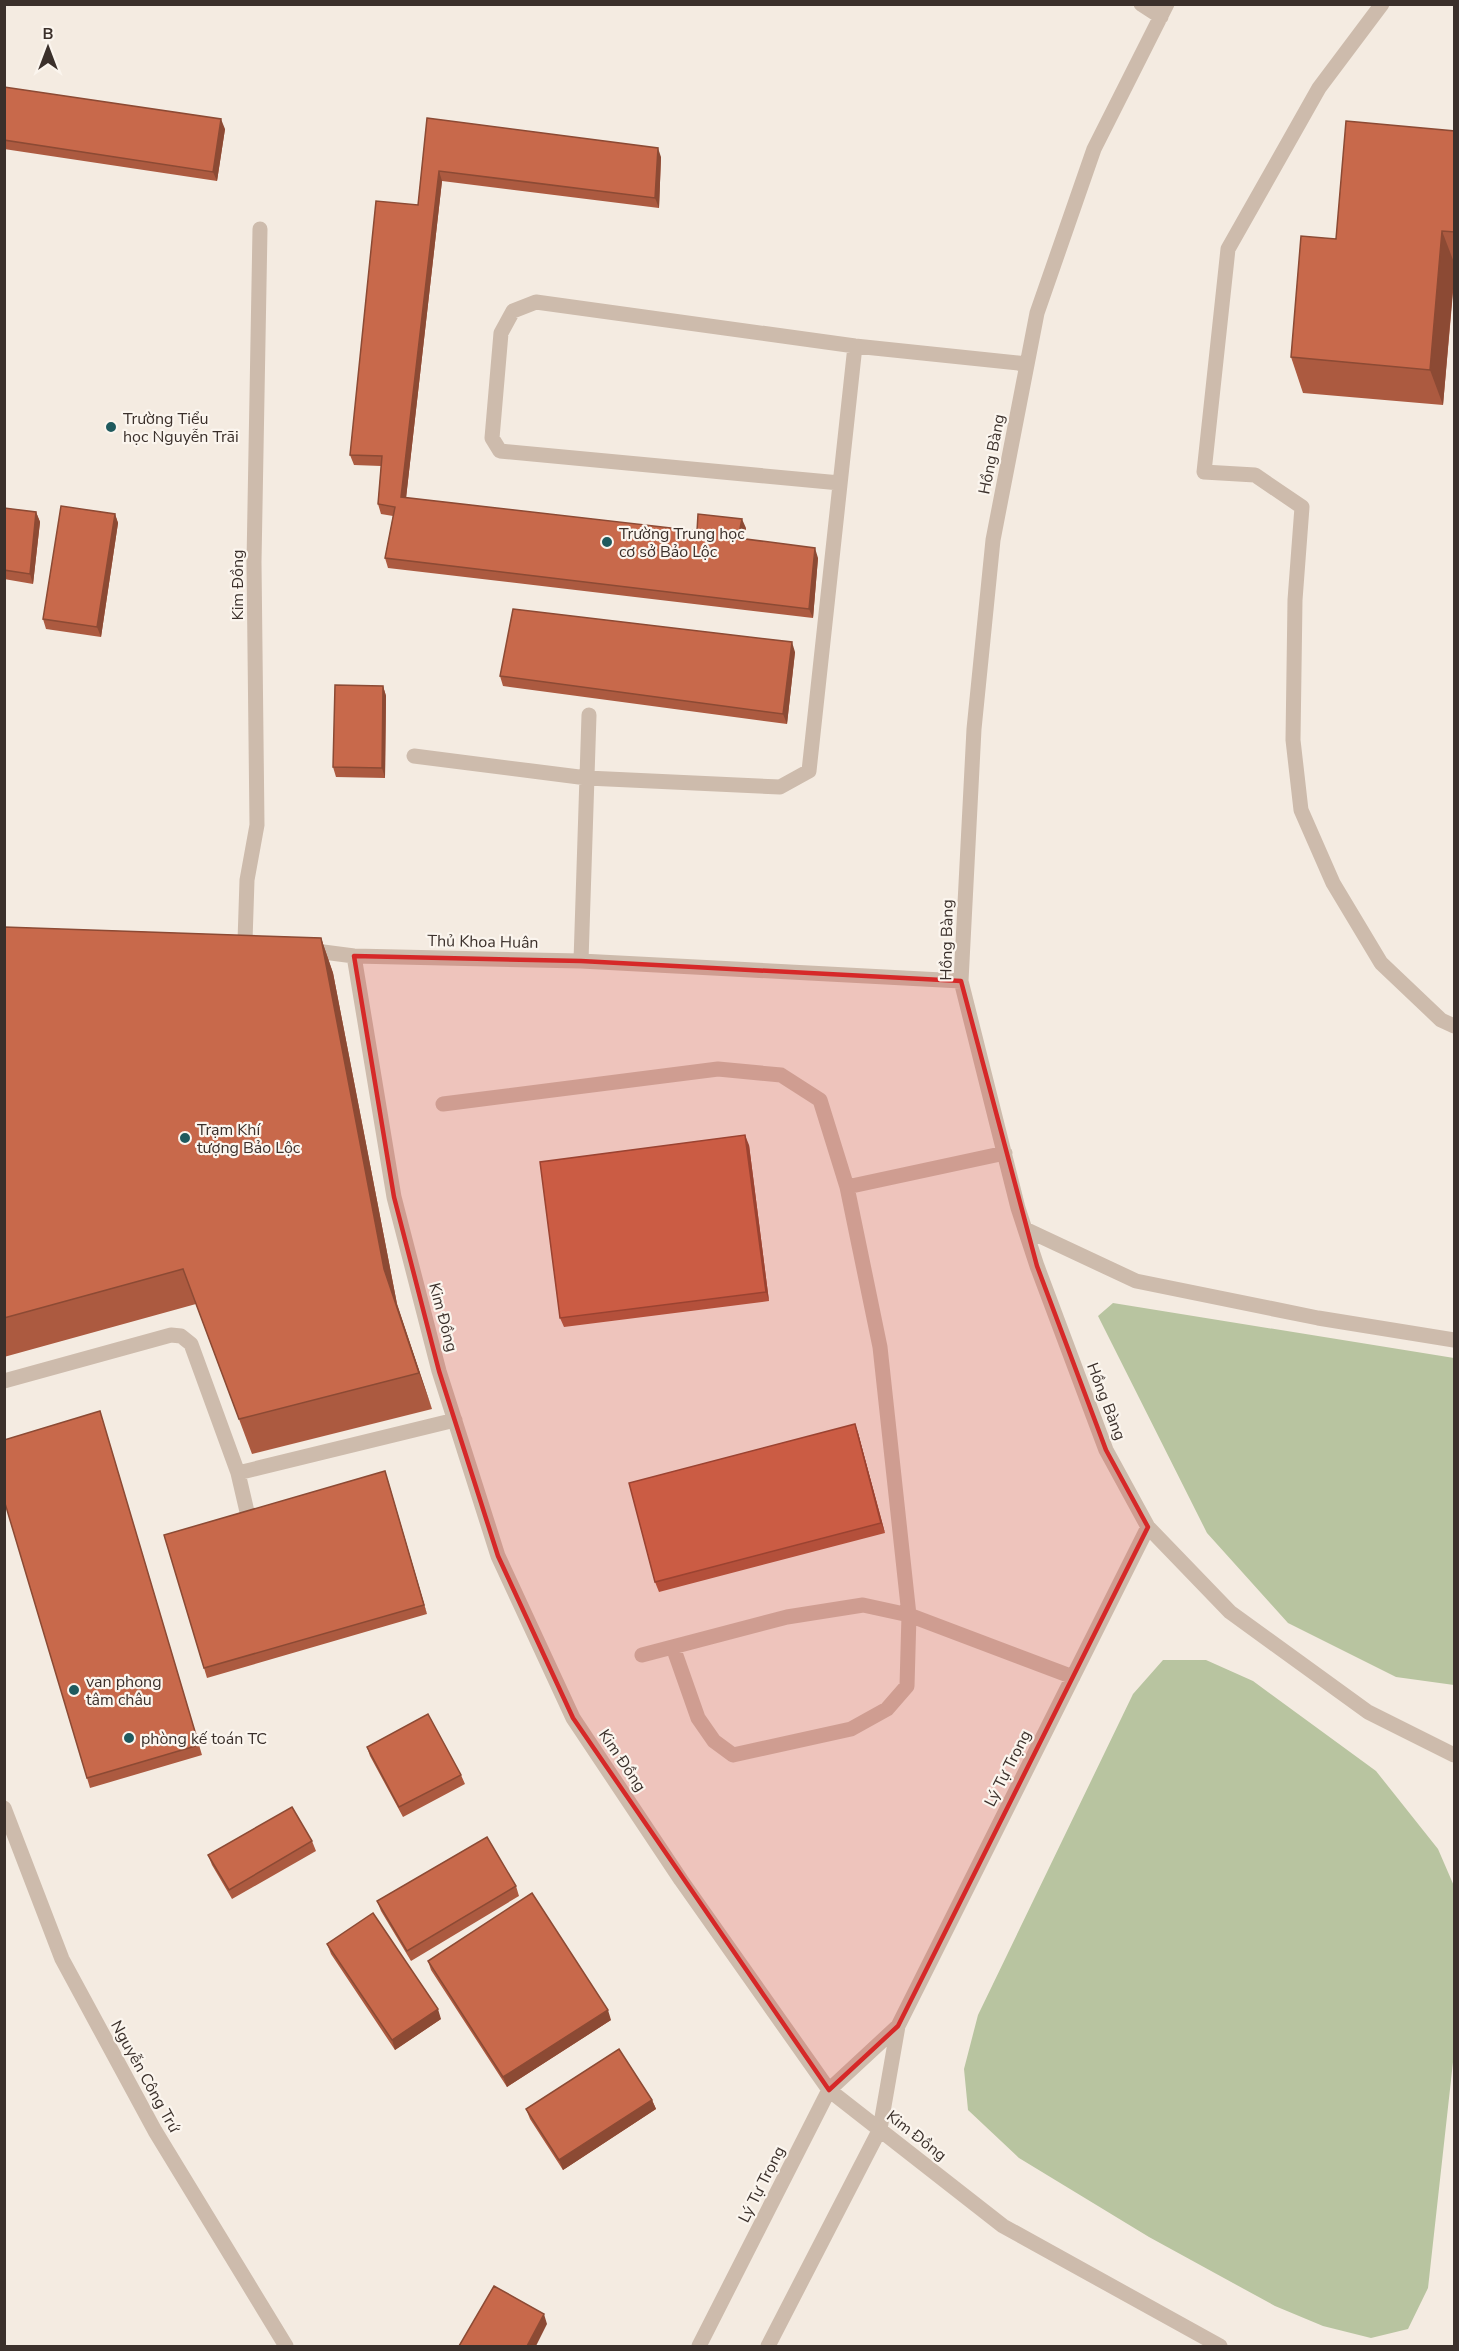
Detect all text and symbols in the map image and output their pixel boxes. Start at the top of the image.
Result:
north arrow [18,18,78,78]
text: B [42,23,54,45]
place label: Trường Tiểu học Nguyễn Trãi [123,408,239,448]
street label: Hồng Bàng [973,412,1011,496]
marker: Trường Tiểu học Nguyễn Trãi [104,420,118,434]
place label: Trường Trung học cơ sở Bảo Lộc [619,523,745,563]
marker: Trường Trung học cơ sở Bảo Lộc [600,535,614,549]
street label: Kim Đồng [227,550,249,620]
street label: Hồng Bàng [935,899,959,981]
street label: Thủ Khoa Huân [427,930,539,954]
place label: Trạm Khí tượng Bảo Lộc [197,1119,301,1159]
marker: Trạm Khí tượng Bảo Lộc [178,1131,192,1145]
street label: Kim Đồng [423,1280,463,1354]
street label: Hồng Bàng [1081,1359,1131,1443]
place label: van phong tâm châu [86,1671,162,1711]
marker: van phong tâm châu [67,1683,81,1697]
street label: Kim Đồng [593,1725,651,1796]
street label: Lý Tự Trọng [979,1726,1037,1811]
place label: phòng kế toán TC [141,1728,267,1750]
marker: phòng kế toán TC [122,1731,136,1745]
street label: Nguyễn Công Trứ [105,2017,185,2137]
street label: Kim Đồng [882,2105,951,2166]
street label: Lý Tự Trọng [733,2142,791,2227]

